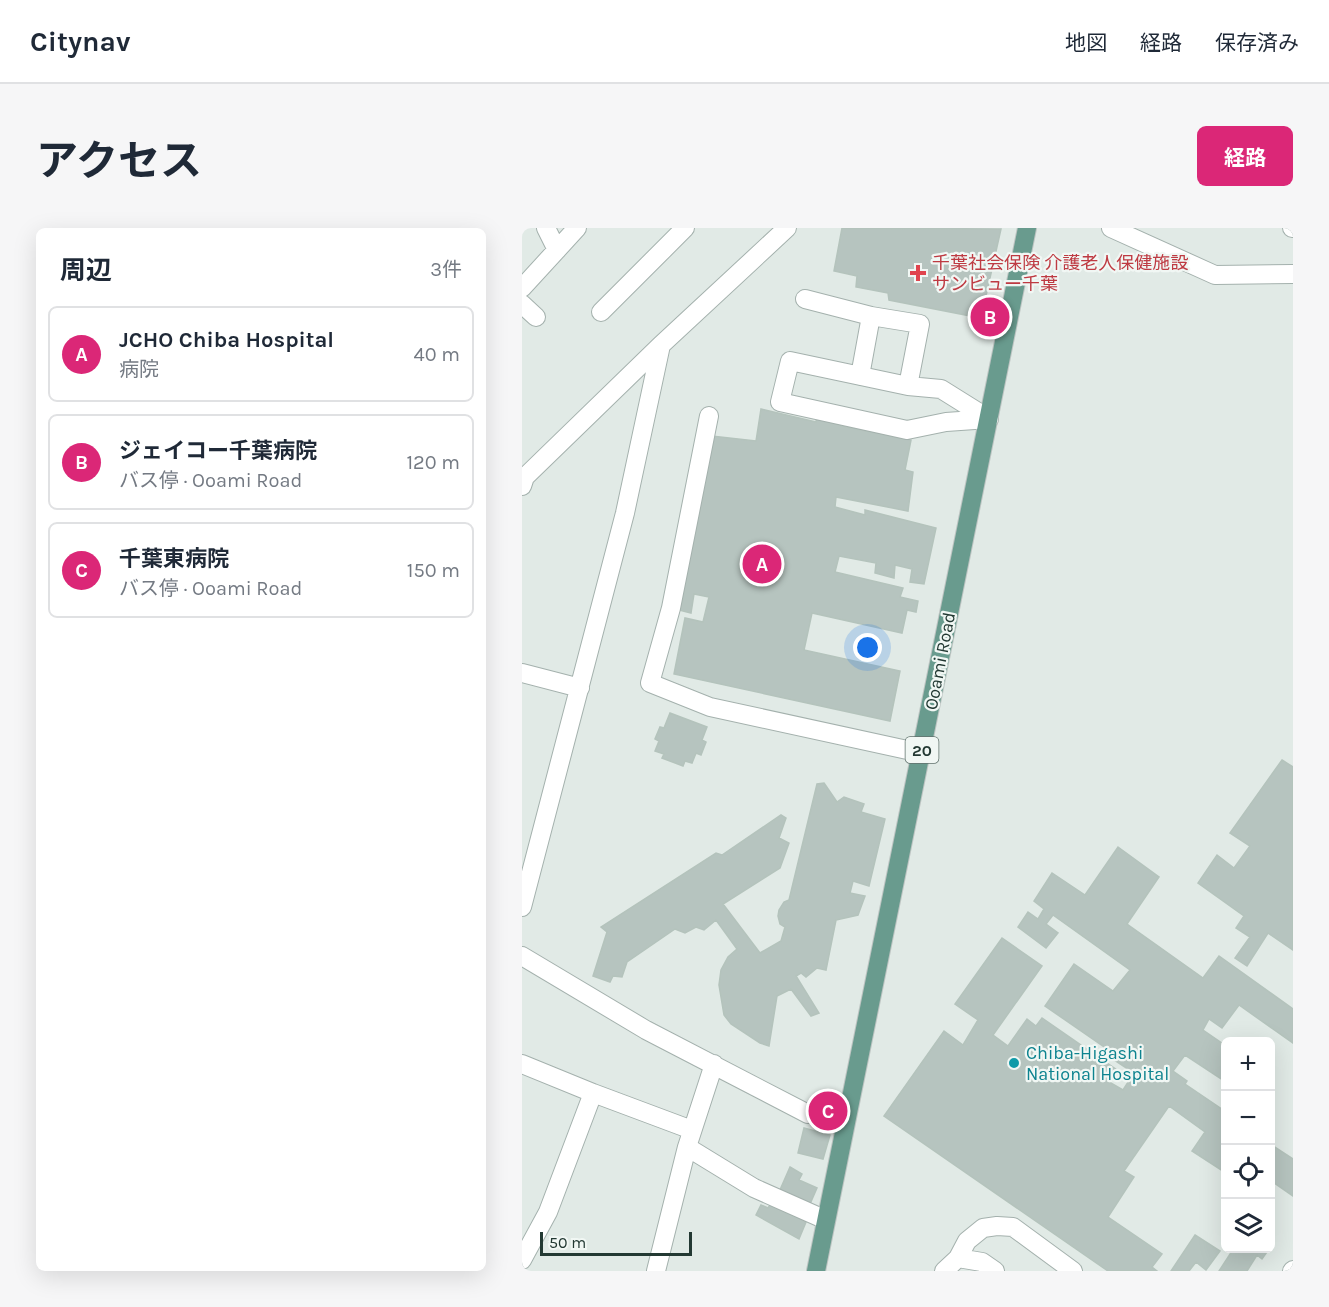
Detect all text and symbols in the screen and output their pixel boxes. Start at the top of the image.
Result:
text: Citynav [30,25,130,58]
text: 地図 [1065,31,1107,55]
text: 経路 [1140,31,1182,55]
text: 保存済み [1215,31,1299,55]
button: 経路 [1197,126,1293,186]
text: アクセス [36,136,202,186]
place label: 千葉社会保険 介護老人保健施設 サンビュー千葉 [932,252,1188,295]
text: 周辺 [60,255,112,286]
text: 3件 [430,258,462,281]
marker: 千葉社会保険 介護老人保健施設 サンビュー千葉 [909,264,927,282]
pin: B [970,294,1010,340]
text: JCHO Chiba Hospital [119,327,334,353]
text: A [75,343,88,366]
text: 40 m [414,343,460,366]
text: 病院 [119,358,159,381]
text: ジェイコー千葉病院 [119,438,317,464]
text: B [75,451,88,474]
text: 120 m [406,451,460,474]
text: バス停 · Ooami Road [119,469,302,492]
pin: A [742,542,782,586]
text: 千葉東病院 [119,546,229,572]
text: C [75,559,88,582]
text: 150 m [407,559,460,582]
text: バス停 · Ooami Road [119,577,302,600]
street label: Ooami Road [920,610,960,712]
your location [853,633,882,662]
road number: 20 [906,737,938,763]
map controls [1221,1037,1275,1253]
button: + [1221,1037,1275,1091]
place label: Chiba-Higashi National Hospital [1026,1042,1169,1085]
marker: Chiba-Higashi National Hospital [1007,1056,1021,1070]
pin: C [808,1088,848,1134]
button: − [1221,1091,1275,1145]
button: locate [1221,1145,1275,1199]
button: layers [1221,1199,1275,1253]
scale bar [540,1229,692,1256]
text: 50 m [549,1233,586,1252]

